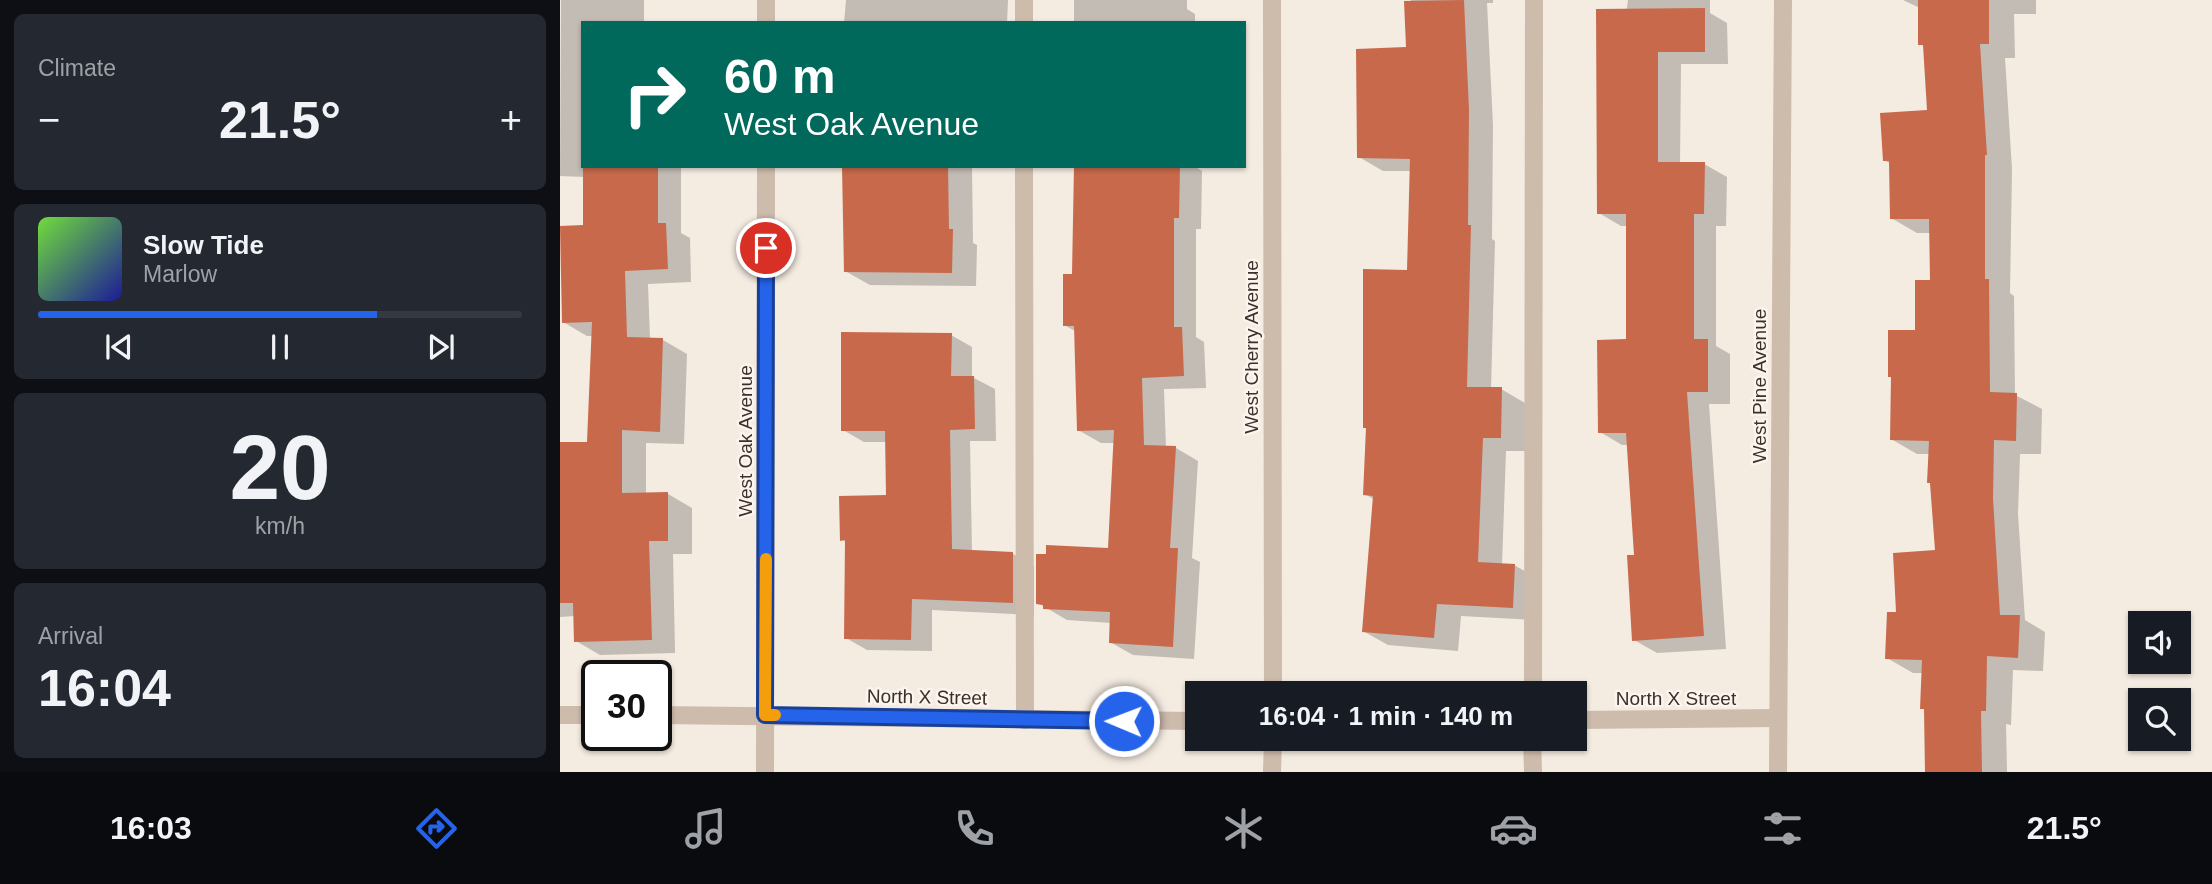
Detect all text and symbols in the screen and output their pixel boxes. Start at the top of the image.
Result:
icon: right [609,49,700,140]
text: 60 m [724,49,836,103]
text: Climate [38,55,116,81]
text: 21.5° [219,91,341,149]
text: − [38,99,60,141]
text: + [500,99,522,141]
text: West Oak Avenue [724,106,979,142]
pin [736,218,796,278]
icon: arrive [747,229,785,267]
text: Slow Tide [143,230,264,260]
street label: West Cherry Avenue [1241,260,1262,434]
text: Marlow [143,261,217,287]
street label: West Pine Avenue [1749,309,1770,463]
icon: previous [100,328,138,366]
icon: pause [261,328,299,366]
icon: next [422,328,460,366]
street label: West Oak Avenue [735,365,756,517]
text: 20 [229,417,331,518]
text: km/h [255,513,305,539]
map controls [2128,611,2191,751]
button: sound [2128,611,2191,674]
text: Arrival [38,623,103,649]
text: 16:04 [38,659,171,717]
speed limit sign: 30 [581,660,672,751]
position arrow [1087,684,1161,758]
street label: North X Street [867,685,988,709]
street label: North X Street [1616,688,1737,709]
button: search [2128,688,2191,751]
text: 16:04 · 1 min · 140 m [1259,701,1513,731]
icon: directions [412,804,461,853]
icon: music [681,804,730,853]
icon: phone [950,804,999,853]
icon: climate [1219,804,1268,853]
icon: car [1489,804,1538,853]
icon: filters [1758,804,1807,853]
text: 16:03 [110,810,192,846]
text: 21.5° [2027,810,2102,846]

